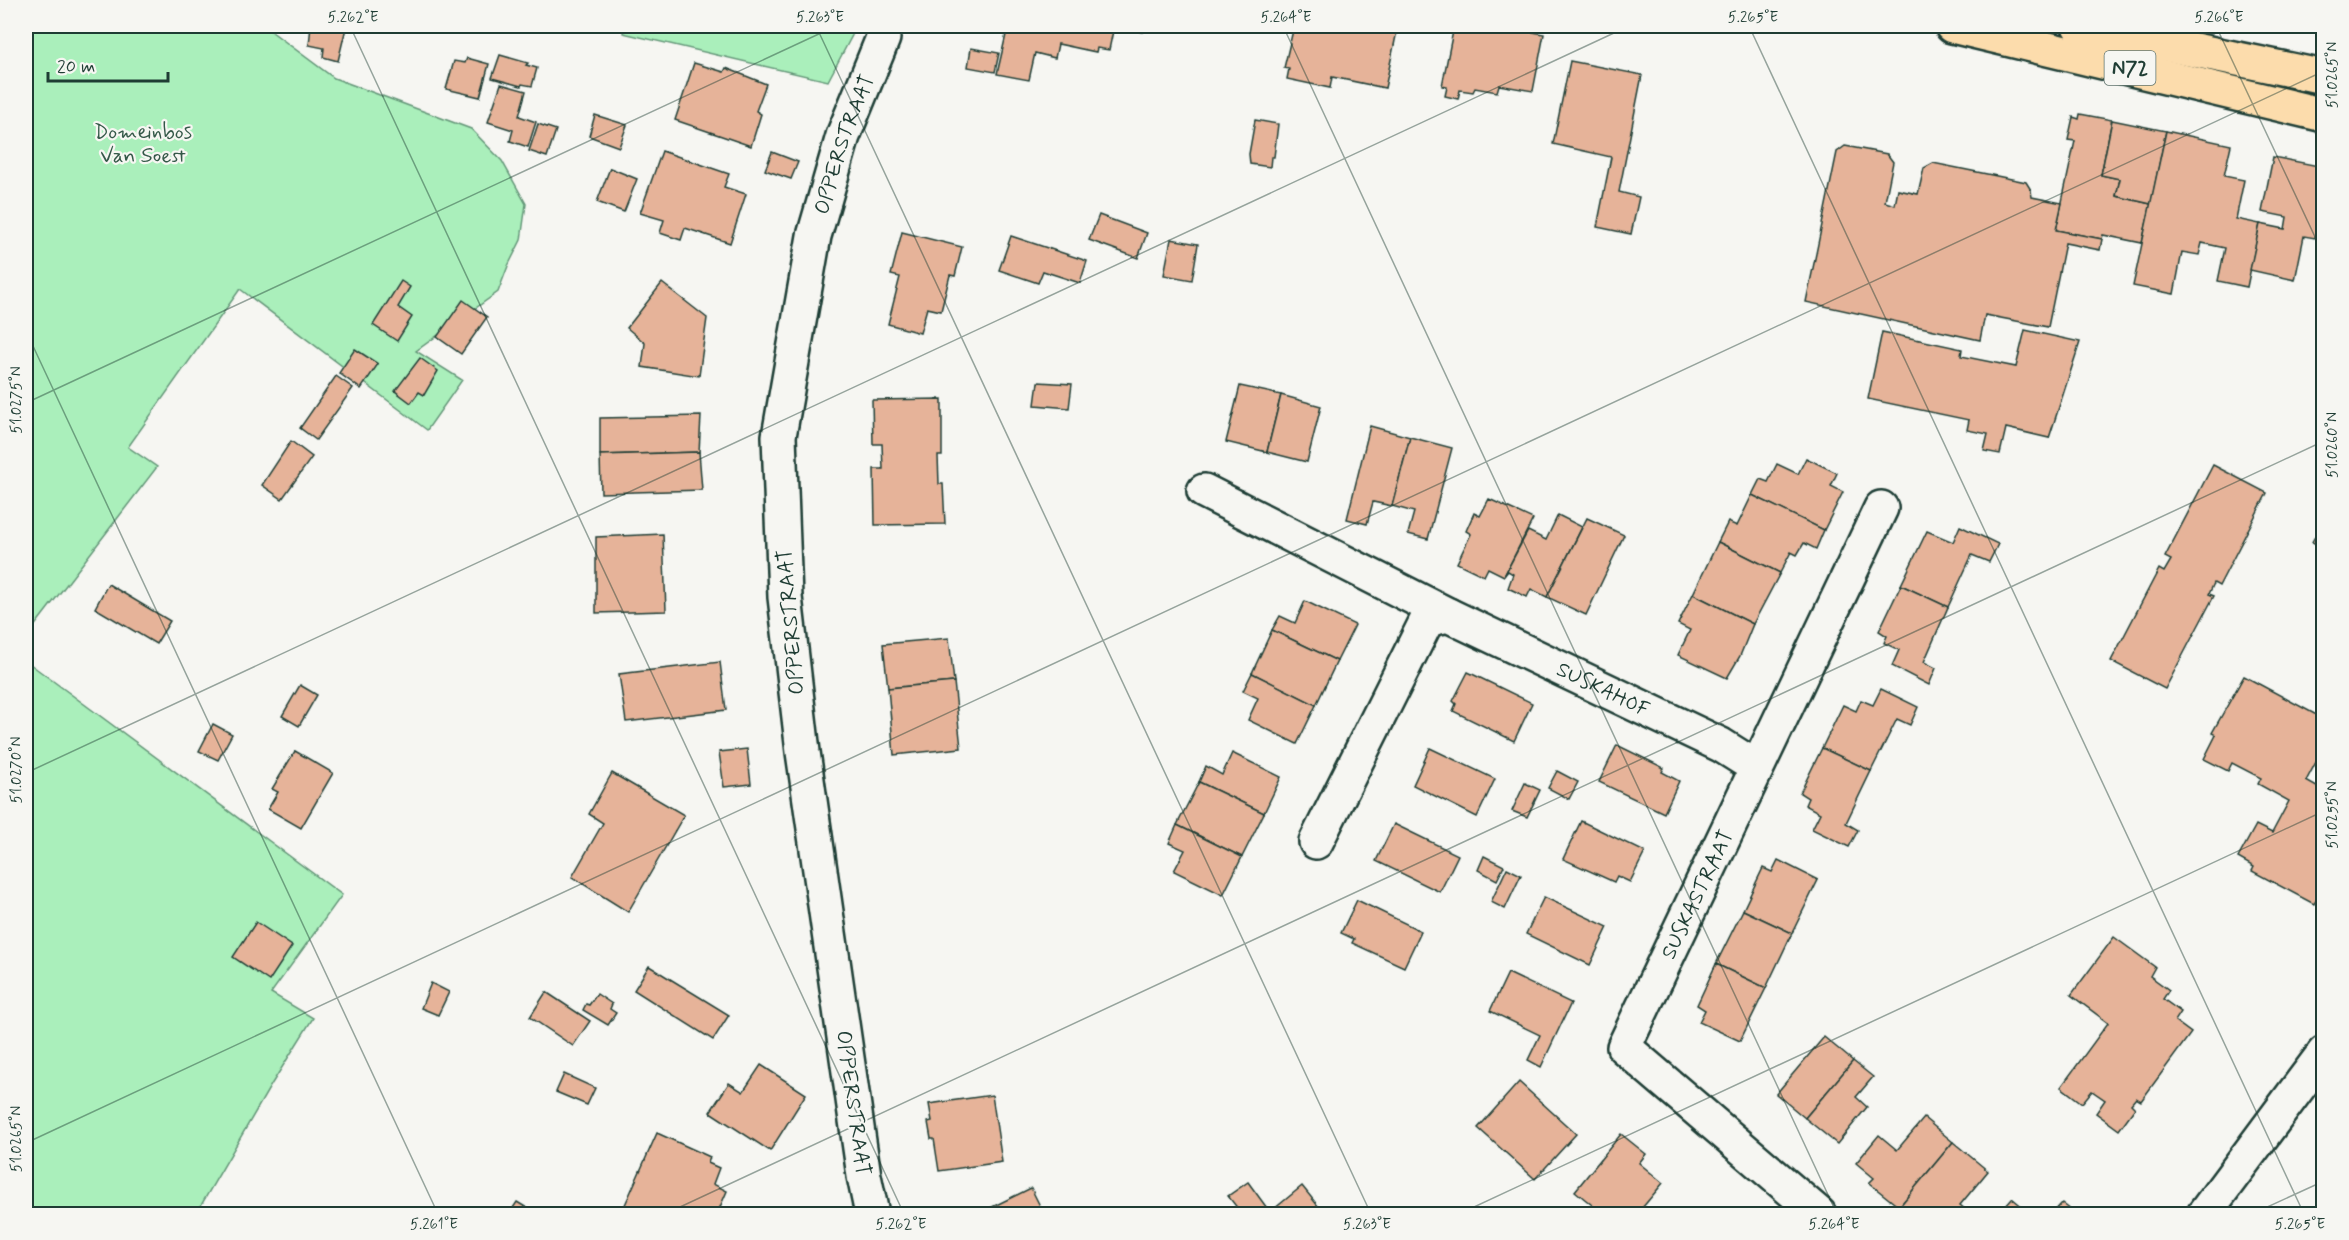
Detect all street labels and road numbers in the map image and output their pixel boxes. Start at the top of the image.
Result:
road number: N72 [2104,51,2156,85]
street label: OPPERSTRAAT [808,70,882,218]
street label: OPPERSTRAAT [771,548,811,696]
street label: SUSKAHOF [1552,656,1654,724]
street label: SUSKASTRAAT [1655,825,1741,964]
street label: OPPERSTRAAT [829,1029,877,1178]

